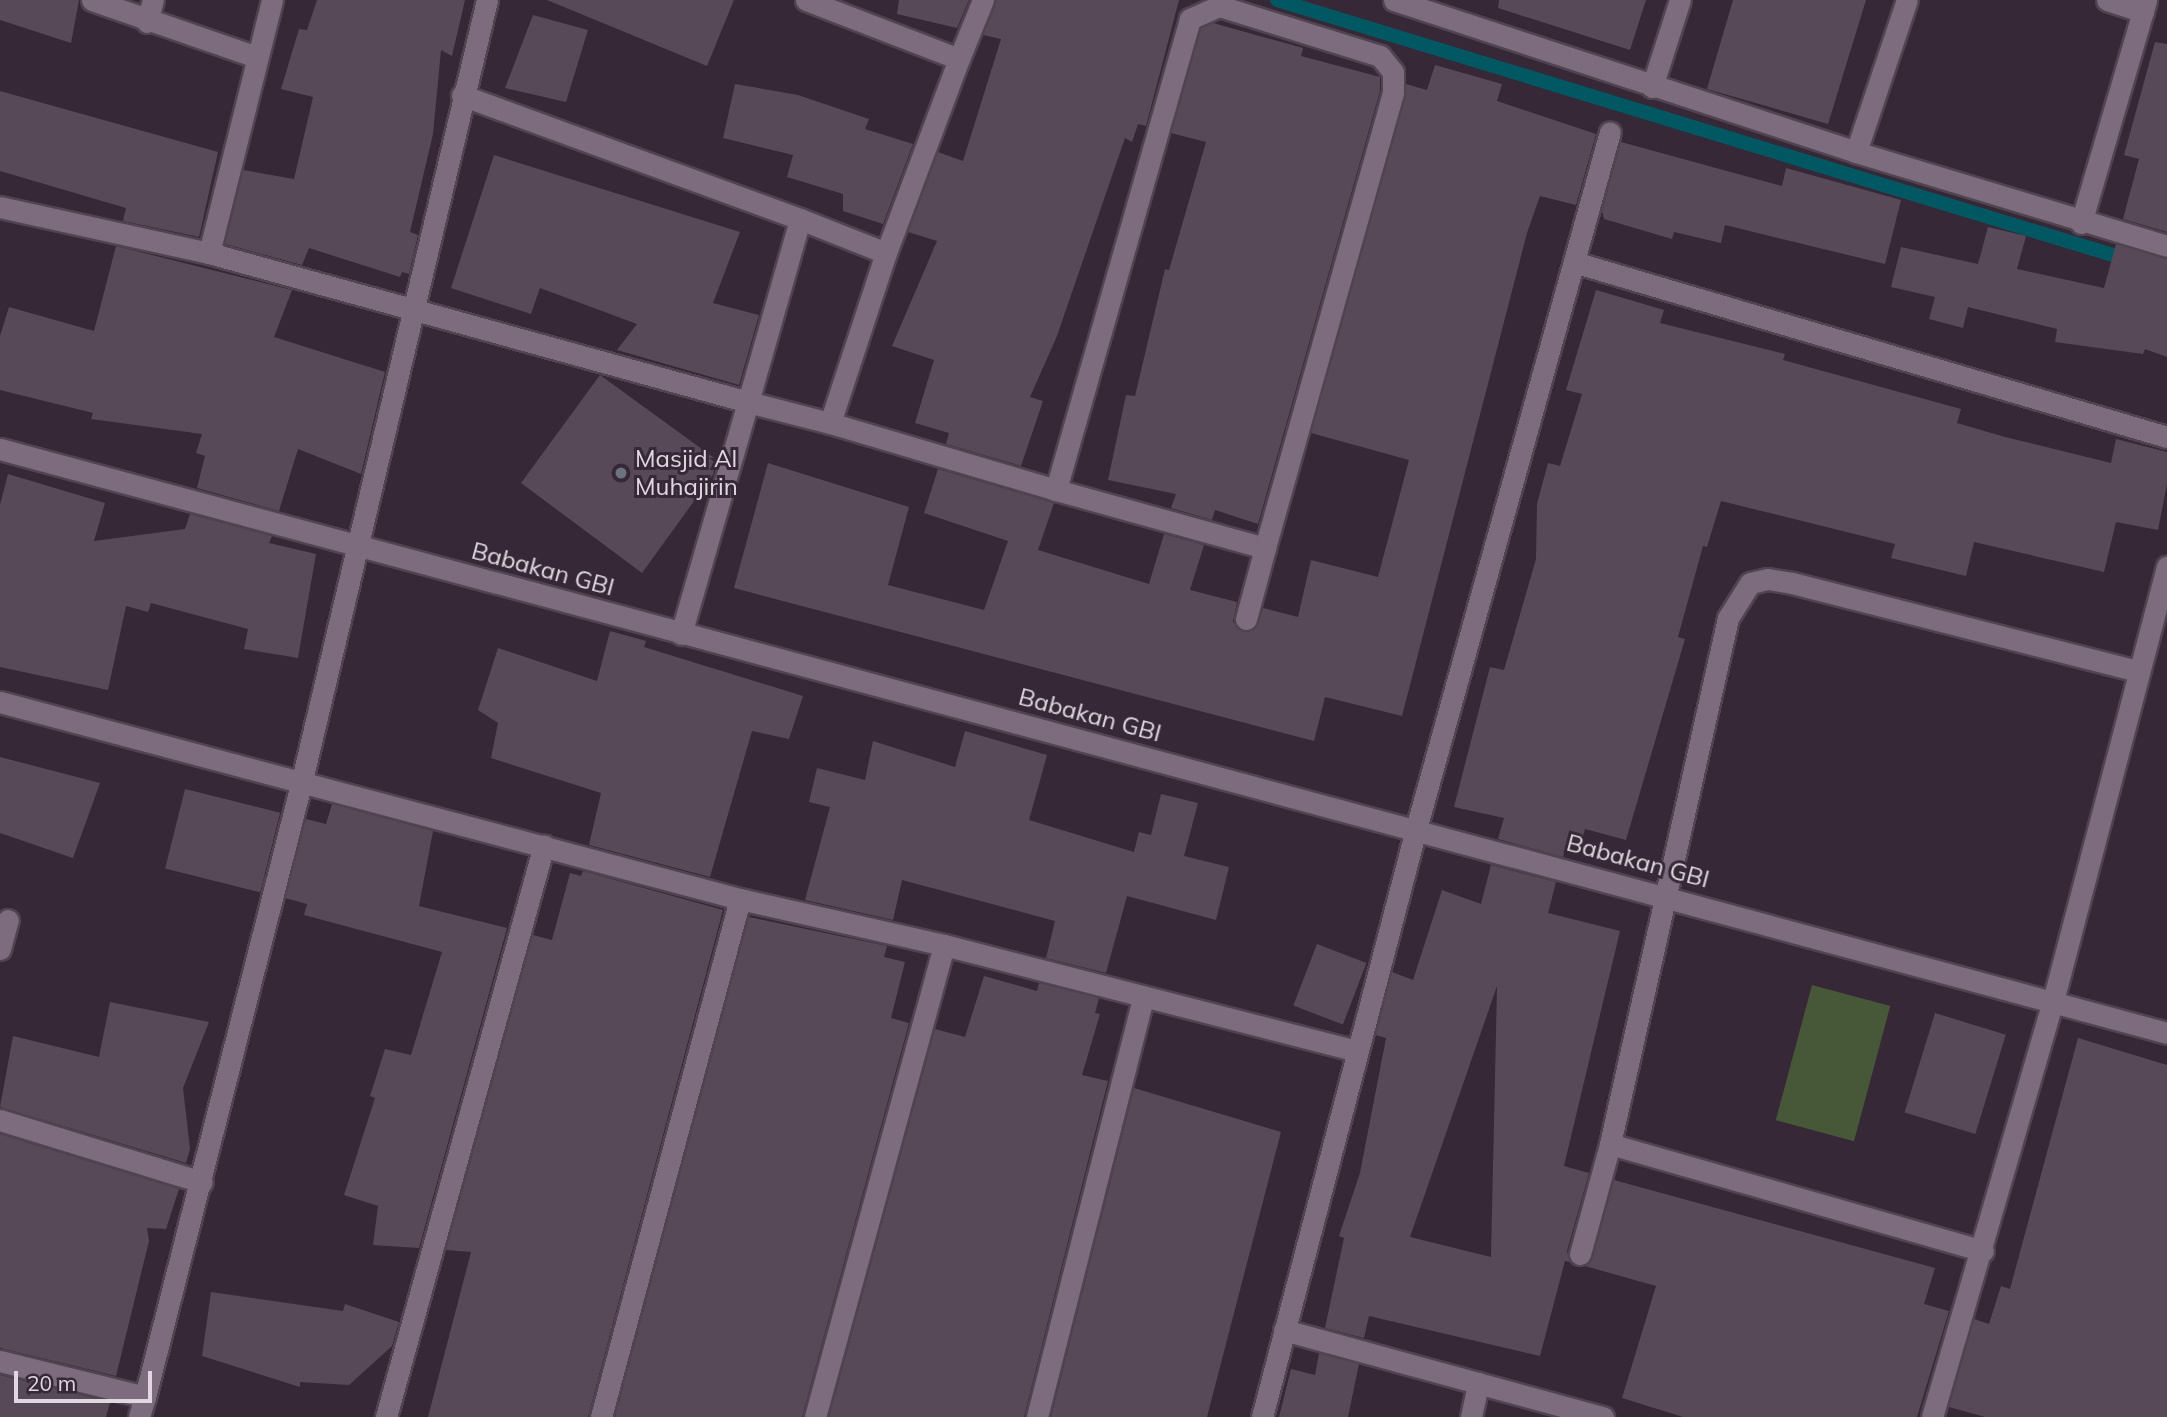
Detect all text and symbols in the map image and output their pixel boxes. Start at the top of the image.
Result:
place label: Masjid Al Muhajirin [635,445,738,501]
marker: Masjid Al Muhajirin [613,465,629,481]
street label: Babakan GBI [468,536,618,602]
street label: Babakan GBI [1015,682,1165,748]
street label: Babakan GBI [1563,828,1713,894]
scale bar [18,1358,156,1402]
text: 20 m [27,1370,76,1396]

